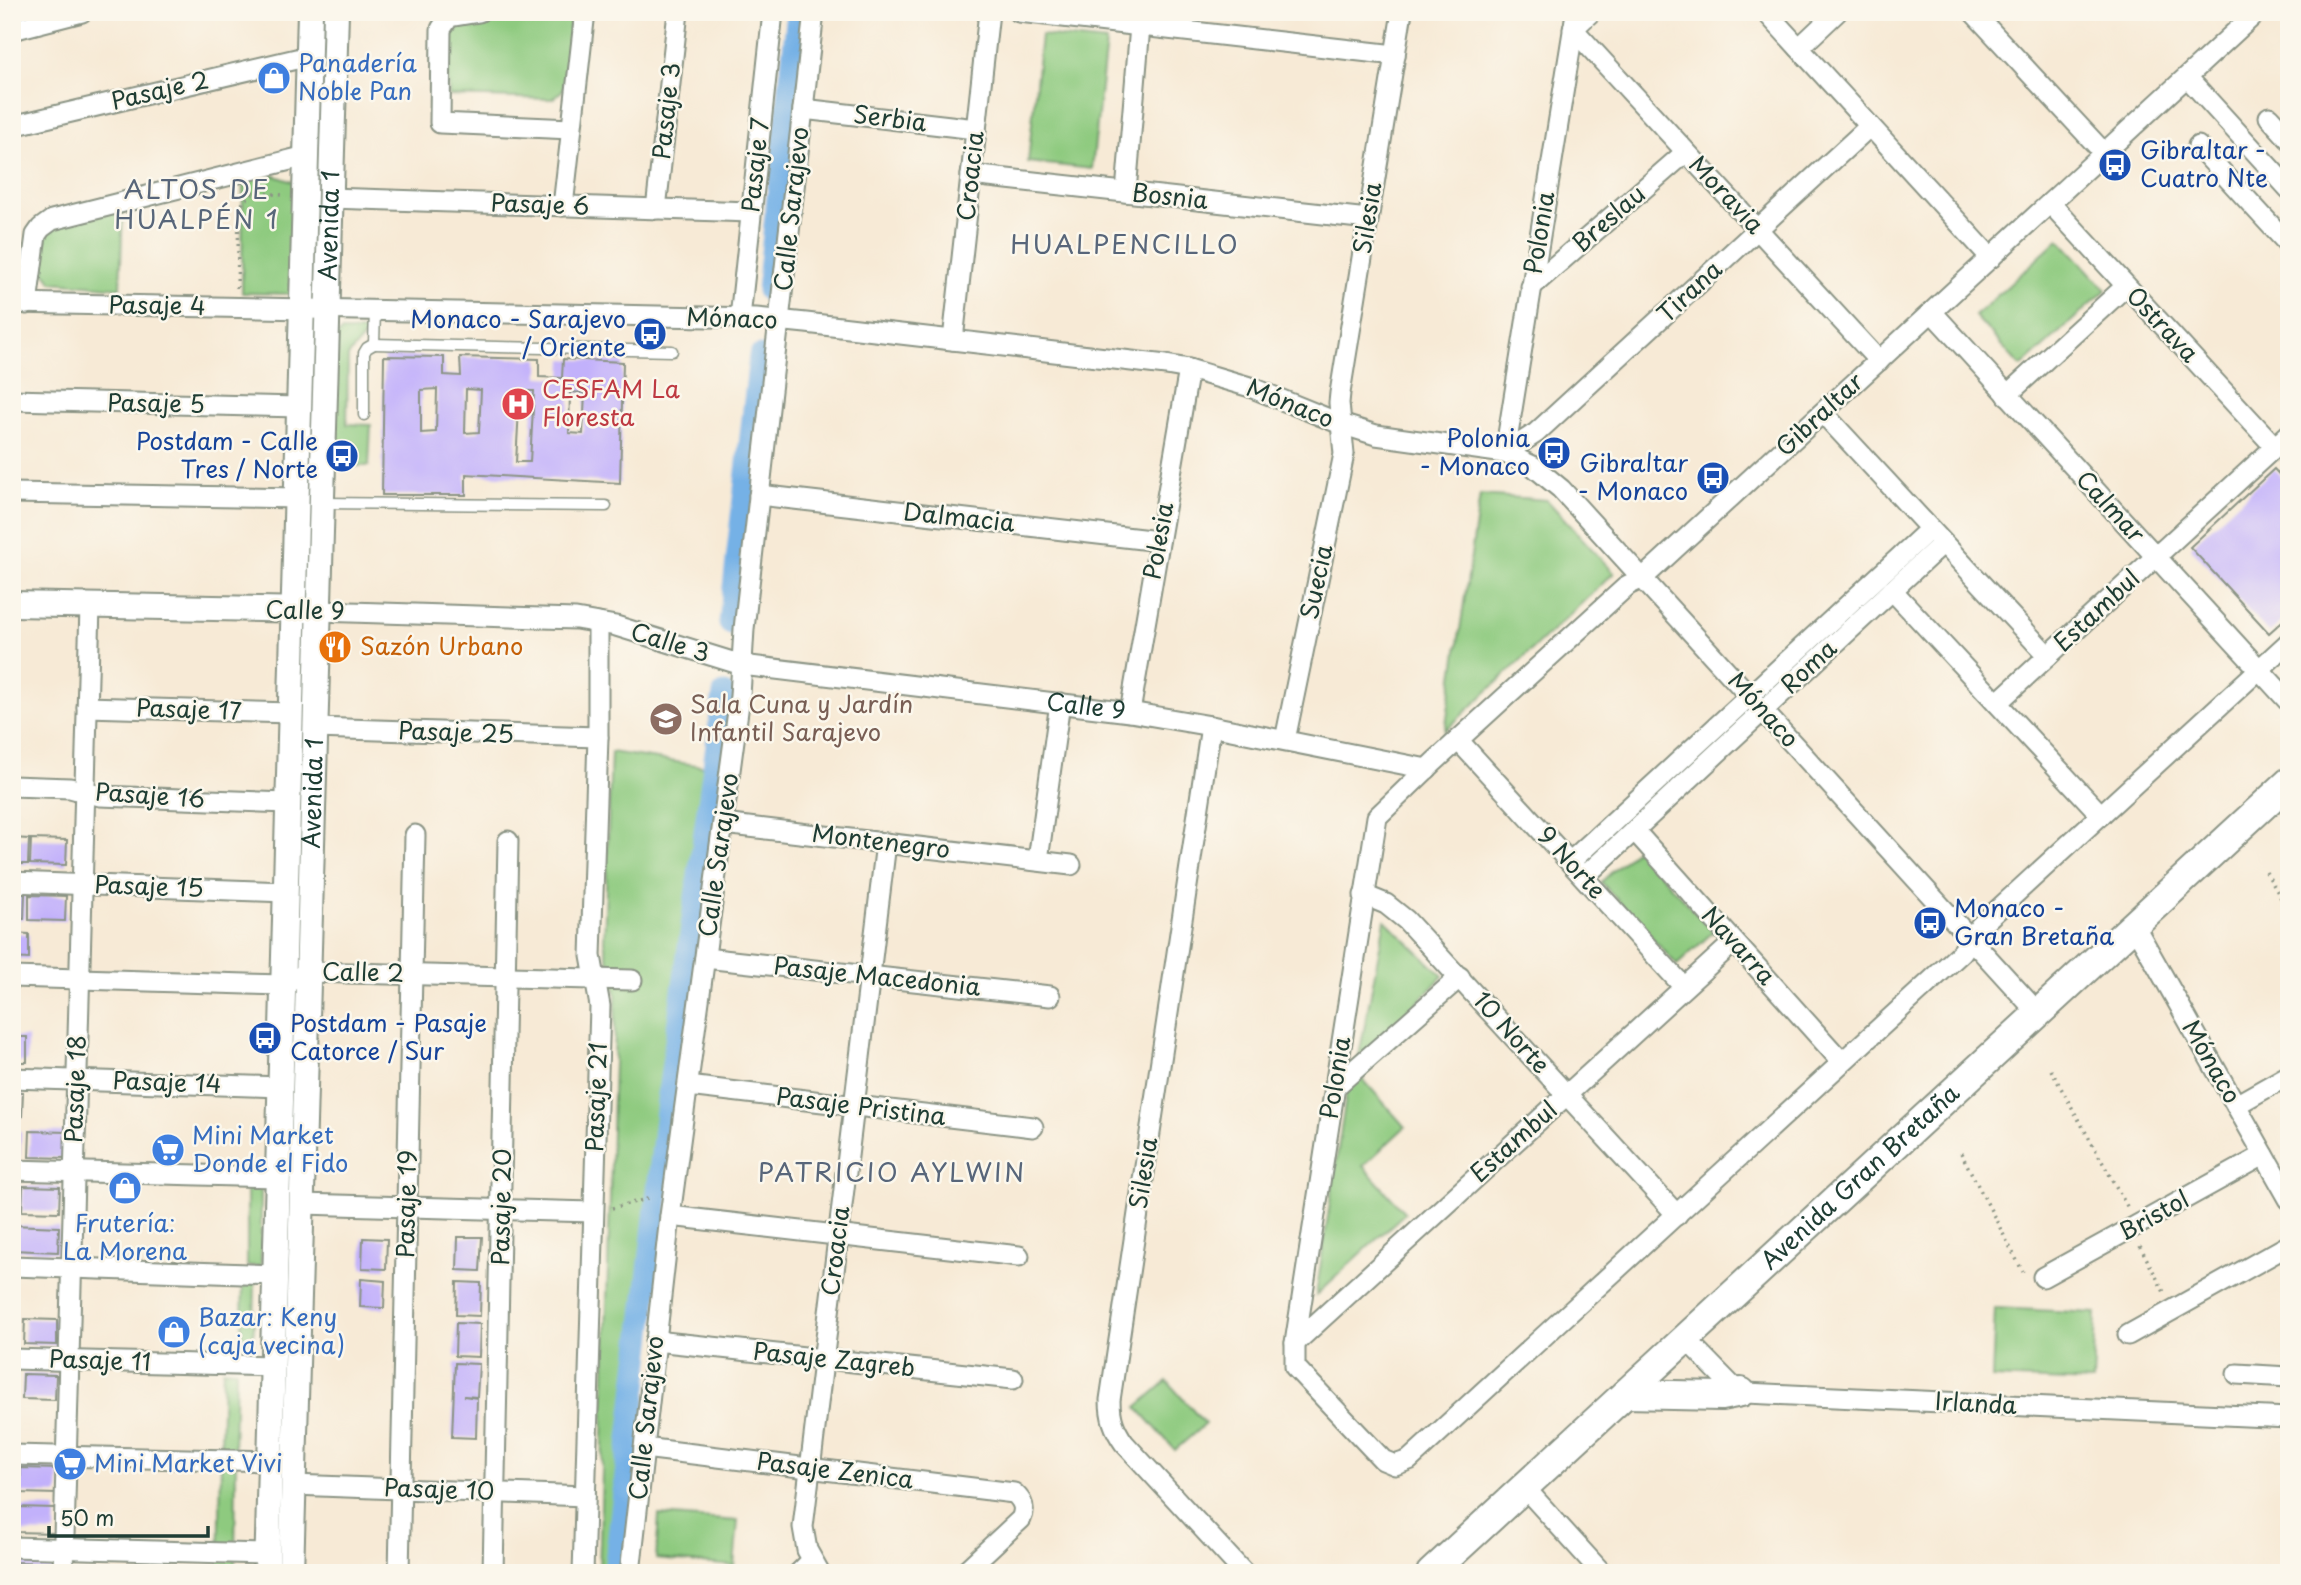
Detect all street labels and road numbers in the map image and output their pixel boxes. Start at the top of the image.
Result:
street label: Pasaje 2 [107,60,212,118]
street label: Pasaje 3 [642,60,688,161]
street label: Serbia [851,95,929,139]
street label: Pasaje 7 [731,115,777,214]
street label: Calle Sarajevo [763,125,817,293]
street label: Croacia [946,129,992,223]
street label: Moravia [1682,146,1773,241]
street label: Avenida 1 [308,170,347,281]
street label: Bosnia [1130,173,1210,217]
street label: Breslau [1563,175,1652,260]
street label: Silesia [1343,179,1389,256]
street label: Pasaje 6 [490,183,590,223]
street label: Polonia [1514,188,1562,277]
street label: Tirana [1648,251,1729,330]
street label: Ostrava [2119,278,2208,370]
street label: Pasaje 4 [108,285,206,323]
street label: Mónaco [686,297,778,337]
street label: Gibraltar [1767,363,1871,464]
street label: Mónaco [1242,368,1340,436]
street label: Pasaje 5 [107,383,205,421]
street label: Calmar [2069,462,2154,550]
street label: Dalmacia [902,492,1017,540]
street label: Polesia [1133,499,1182,582]
street label: Suecia [1290,541,1341,622]
street label: Estambul [2044,560,2147,659]
street label: Calle 9 [265,590,345,628]
street label: Calle 3 [627,612,715,670]
street label: Roma [1771,630,1844,701]
street label: Mónaco [1721,663,1808,755]
street label: Calle 9 [1044,682,1128,727]
street label: Pasaje 17 [136,688,243,728]
street label: Pasaje 25 [397,711,515,751]
street label: Avenida 1 [292,737,331,849]
street label: Calle Sarajevo [688,770,746,939]
street label: Pasaje 16 [94,772,206,816]
street label: Montenegro [810,814,952,866]
street label: 9 Norte [1530,817,1615,906]
street label: Pasaje 15 [94,865,204,905]
street label: Navarra [1694,897,1785,992]
street label: Pasaje Macedonia [772,946,983,1004]
street label: Calle 2 [322,952,404,990]
street label: 10 Norte [1466,983,1559,1081]
street label: Mónaco [2174,1012,2251,1110]
street label: Polonia [1310,1033,1358,1122]
street label: Pasaje 18 [54,1034,94,1144]
street label: Pasaje 21 [575,1041,615,1152]
street label: Pasaje 14 [112,1061,222,1101]
street label: Avenida Gran Bretaña [1752,1075,1967,1277]
street label: Pasaje Pristina [774,1077,949,1133]
street label: Estambul [1461,1091,1564,1190]
street label: Silesia [1119,1134,1165,1211]
street label: Pasaje 20 [481,1148,519,1266]
street label: Pasaje 19 [386,1150,424,1258]
street label: Bristol [2111,1180,2195,1248]
street label: Croacia [811,1203,857,1298]
street label: Pasaje Zagreb [751,1332,917,1384]
street label: Calle Sarajevo [618,1334,672,1502]
street label: Pasaje 11 [48,1339,152,1379]
street label: Irlanda [1934,1382,2018,1422]
street label: Pasaje Zenica [755,1442,916,1496]
street label: Pasaje 10 [383,1468,495,1508]

